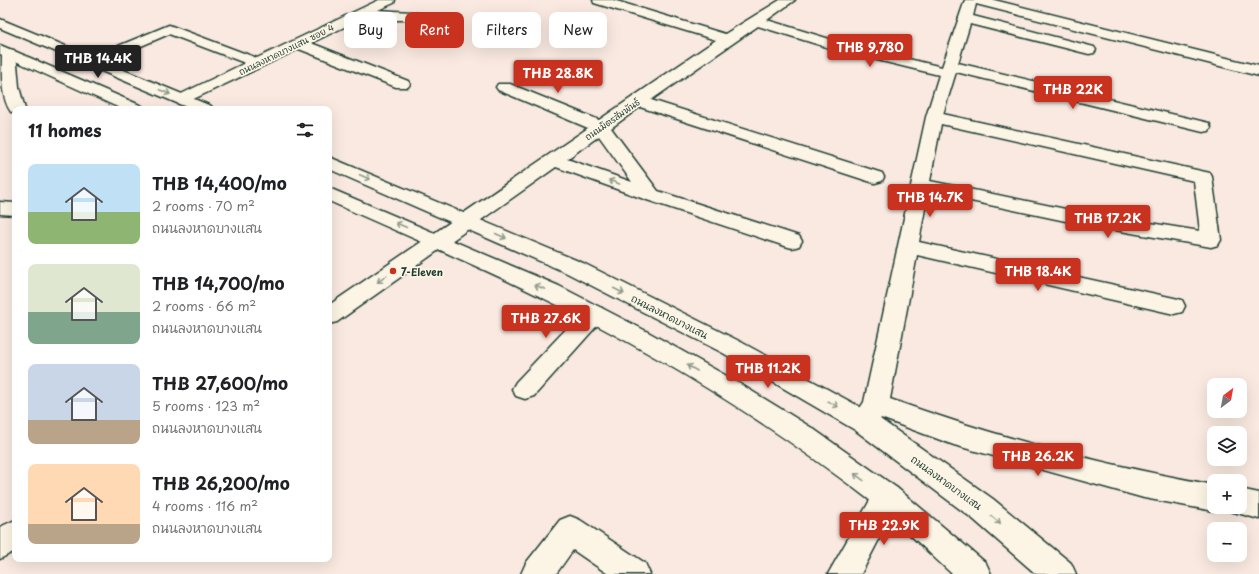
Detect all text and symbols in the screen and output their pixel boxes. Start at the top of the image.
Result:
chip: Buy [344,12,397,48]
chip: Rent [405,12,464,48]
chip: Filters [472,12,541,48]
chip: New [549,12,607,48]
street label: ถนนลงหาดบางแสน ซอย 4 [236,20,336,78]
pin: THB 9,780 [824,34,916,68]
text: THB 9,780 [836,37,904,56]
pin: THB 14.4K [52,45,144,79]
text: THB 14.4K [64,48,132,67]
pin: THB 28.8K [512,60,604,94]
text: THB 28.8K [523,63,593,82]
pin: THB 22K [1036,76,1110,110]
text: THB 22K [1043,79,1103,98]
one-way arrow [159,89,171,96]
street label: ถนนมิตรสัมพันธ์ [581,95,643,143]
text: 11 homes [28,117,102,143]
icon: filters [294,119,316,141]
text: THB 14,400/mo [152,170,287,196]
one-way arrow [358,174,370,181]
one-way arrow [609,177,621,185]
icon: home [60,180,108,228]
pin: THB 14.7K [884,184,976,218]
text: THB 14.7K [897,187,963,206]
text: 2 rooms · 70 m² [152,196,255,215]
pin: THB 17.2K [1062,205,1154,239]
text: THB 17.2K [1074,208,1142,227]
text: ถนนลงหาดบางแสน [152,218,262,237]
one-way arrow [395,221,407,228]
one-way arrow [495,233,507,240]
pin: THB 18.4K [992,258,1084,292]
text: THB 18.4K [1005,261,1071,280]
place label: 7-Eleven [401,264,443,279]
marker: 7-Eleven [388,266,398,276]
text: THB 14,700/mo [152,270,285,296]
one-way arrow [376,275,387,283]
icon: home [60,280,108,328]
one-way arrow [534,283,546,290]
one-way arrow [613,287,625,295]
street label: ถนนลงหาดบางแสน [629,290,711,342]
text: 2 rooms · 66 m² [152,296,256,315]
pin: THB 27.6K [500,305,592,339]
text: THB 27.6K [511,308,581,327]
text: ถนนลงหาดบางแสน [152,318,262,337]
pin: THB 11.2K [722,355,814,389]
text: THB 11.2K [735,358,801,377]
one-way arrow [687,364,698,372]
text: THB 27,600/mo [152,370,288,396]
north arrow [1207,378,1247,418]
map controls [1207,378,1247,562]
icon: home [60,380,108,428]
text: 5 rooms · 123 m² [152,396,260,415]
one-way arrow [827,401,839,409]
text: ถนนลงหาดบางแสน [152,418,262,437]
button: layers [1207,426,1247,466]
pin: THB 26.2K [992,443,1084,477]
text: THB 26.2K [1002,446,1074,465]
street label: ถนนลงหาดบางแสน [908,451,986,513]
text: THB 26,200/mo [152,470,290,496]
one-way arrow [854,473,865,481]
button: + [1207,474,1247,514]
icon: home [60,480,108,528]
text: 4 rooms · 116 m² [152,496,258,515]
pin: THB 22.9K [838,512,930,546]
text: THB 22.9K [849,515,919,534]
one-way arrow [991,515,1001,524]
text: ถนนลงหาดบางแสน [152,518,262,537]
button: − [1207,522,1247,562]

